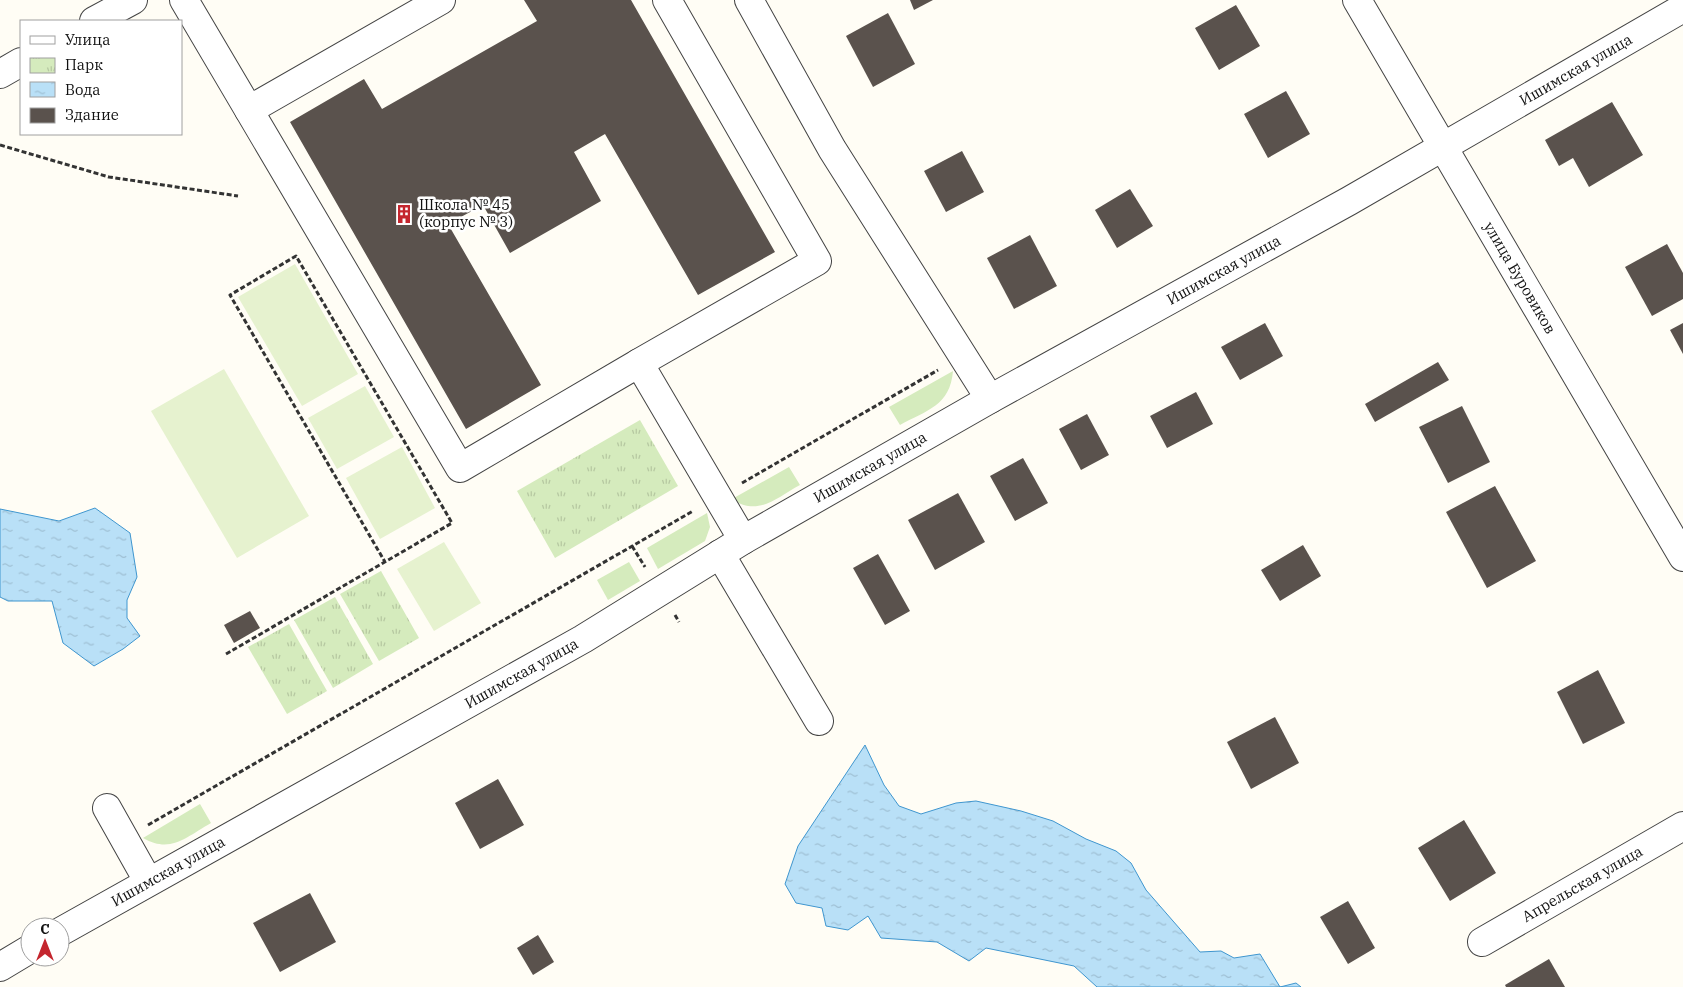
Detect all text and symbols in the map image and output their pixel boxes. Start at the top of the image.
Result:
legend [20,20,182,135]
street label: Ишимская улица [1516,29,1635,110]
text: Улица [65,30,110,49]
text: Парк [65,55,103,74]
text: Вода [65,80,101,99]
text: Здание [65,105,119,124]
place label: Школа № 45 (корпус № 3) [419,195,513,231]
building icon: Школа № 45 (корпус № 3) [393,203,415,225]
street label: улица Буровиков [1480,218,1560,337]
street label: Ишимская улица [1163,231,1284,309]
street label: Ишимская улица [810,427,930,507]
street label: Ишимская улица [461,634,581,712]
street label: Ишимская улица [108,832,228,910]
street label: Апрельская улица [1518,841,1646,926]
north arrow [20,917,70,967]
text: С [40,920,50,938]

